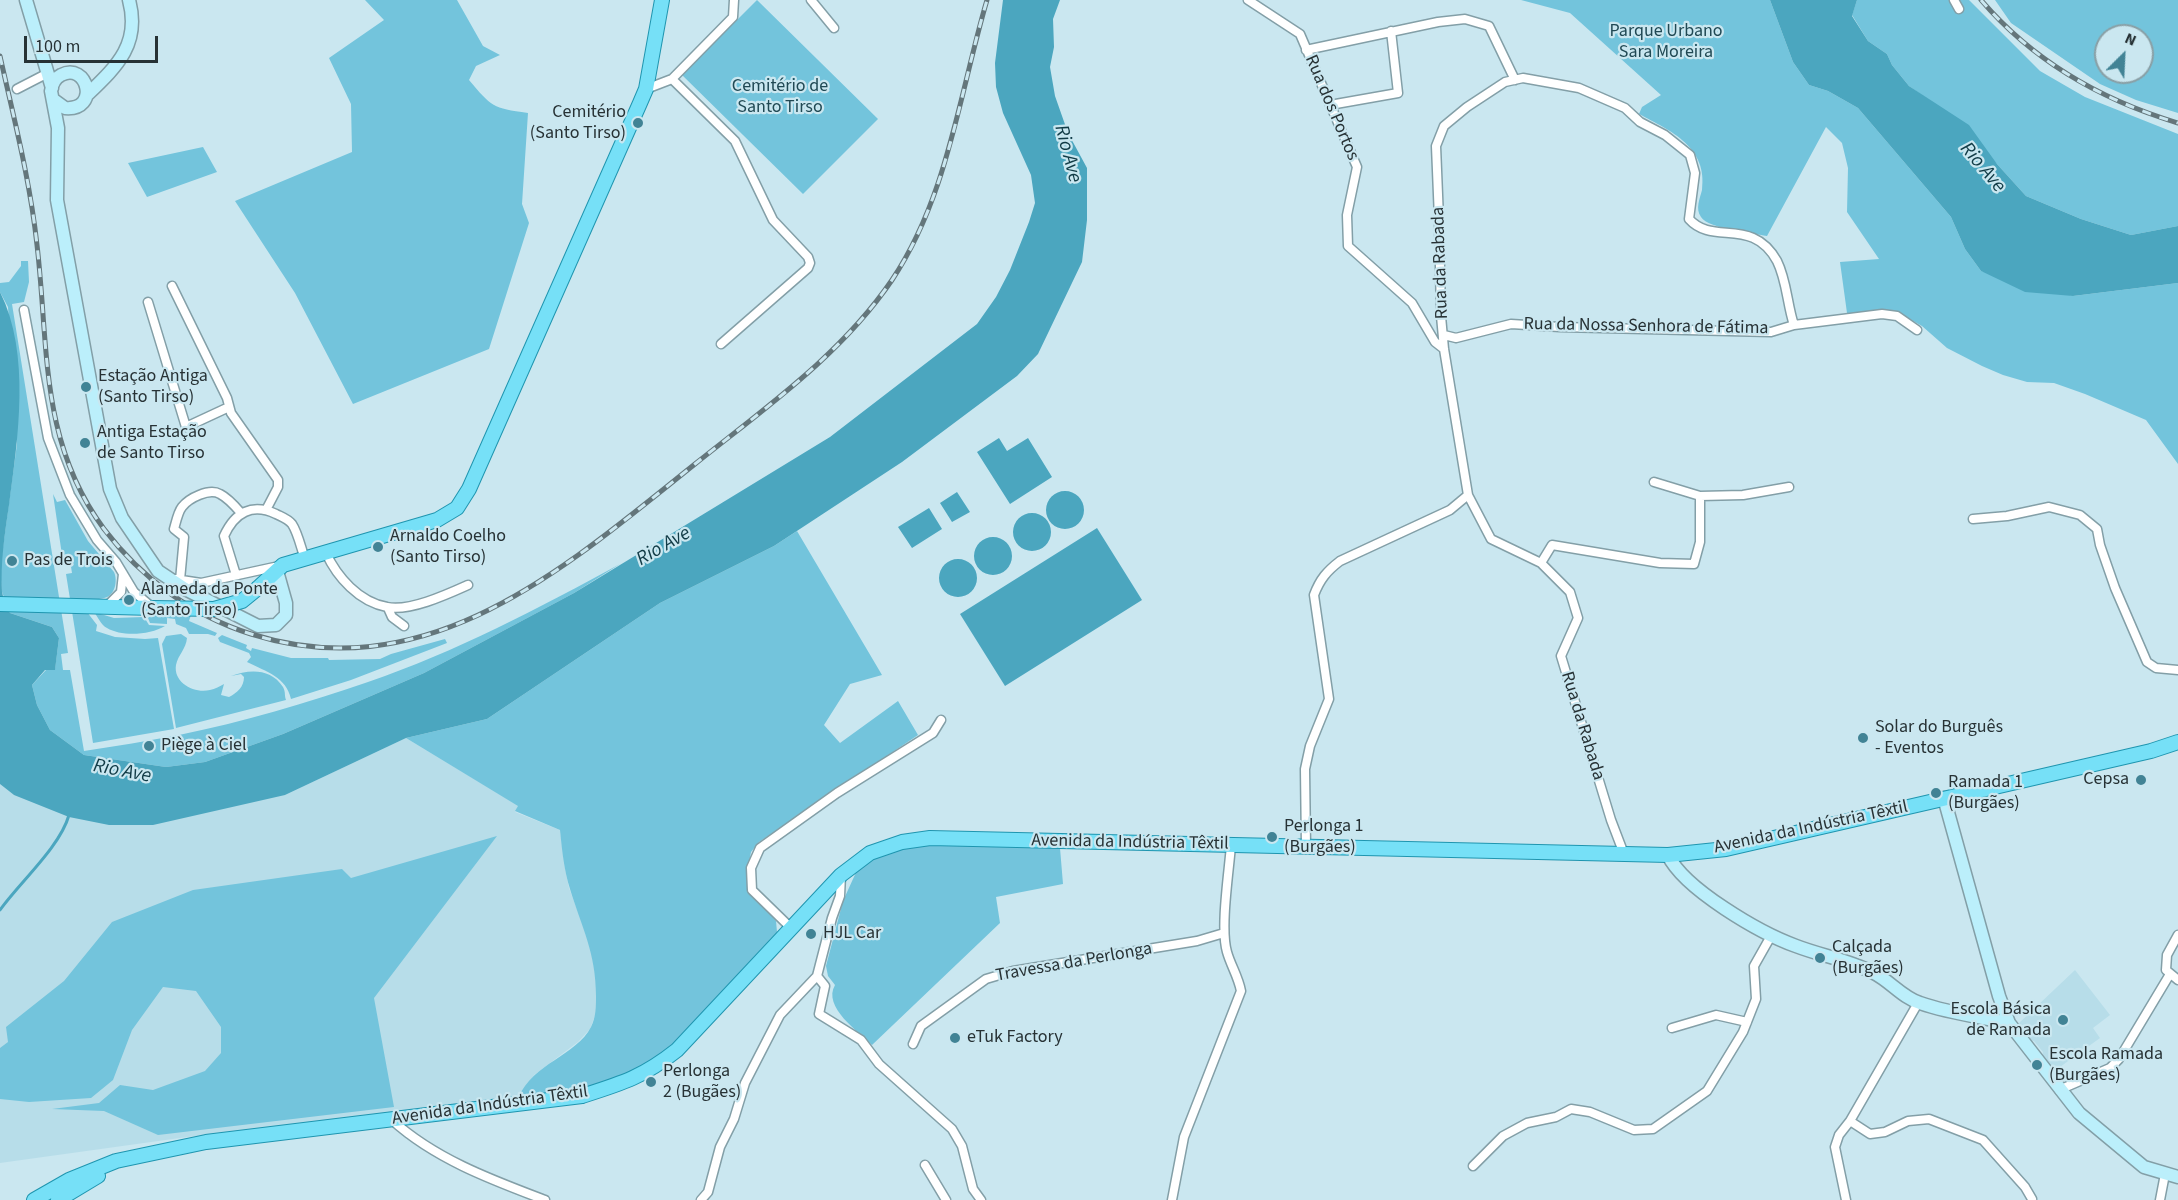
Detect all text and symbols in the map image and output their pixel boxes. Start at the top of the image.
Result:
park label: Parque Urbano Sara Moreira [1609,21,1723,63]
scale bar [27,24,160,62]
north arrow [2094,24,2154,84]
text: N [2121,27,2140,52]
text: 100 m [35,34,80,59]
street label: Rua dos Portos [1299,52,1363,164]
park label: Cemitério de Santo Tirso [732,76,828,118]
place label: Cemitério (Santo Tirso) [530,102,626,144]
marker: Cemitério (Santo Tirso) [631,116,645,130]
water label: Rio Ave [1048,123,1086,185]
water label: Rio Ave [1954,138,2010,198]
street label: Rua da Rabada [1428,206,1454,320]
street label: Rua da Nossa Senhora de Fátima [1523,314,1769,340]
place label: Estação Antiga (Santo Tirso) [98,366,208,409]
marker: Estação Antiga (Santo Tirso) [79,380,93,394]
place label: Antiga Estação de Santo Tirso [97,422,207,464]
marker: Antiga Estação de Santo Tirso [78,436,92,450]
water label: Rio Ave [633,522,695,572]
place label: Arnaldo Coelho (Santo Tirso) [390,526,506,568]
marker: Arnaldo Coelho (Santo Tirso) [371,540,385,554]
place label: Pas de Trois [24,550,113,572]
marker: Pas de Trois [5,554,19,568]
place label: Alameda da Ponte (Santo Tirso) [141,579,278,622]
marker: Alameda da Ponte (Santo Tirso) [122,593,136,607]
street label: Rua da Rabada [1555,669,1609,783]
place label: Solar do Burguês - Eventos [1875,717,2003,760]
marker: Solar do Burguês - Eventos [1856,731,1870,745]
place label: Piège à Ciel [161,735,247,757]
marker: Piège à Ciel [142,739,156,753]
water label: Rio Ave [91,755,153,789]
place label: Cepsa [2083,769,2129,791]
place label: Ramada 1 (Burgães) [1948,772,2023,814]
marker: Cepsa [2134,773,2148,787]
marker: Ramada 1 (Burgães) [1929,786,1943,800]
street label: Avenida da Indústria Têxtil [1712,797,1910,859]
place label: Perlonga 1 (Burgães) [1284,816,1364,858]
street label: Avenida da Indústria Têxtil [1031,830,1229,856]
marker: Perlonga 1 (Burgães) [1265,830,1279,844]
place label: HJL Car [823,923,881,945]
marker: HJL Car [804,927,818,941]
place label: Calçada (Burgães) [1832,937,1904,980]
street label: Travessa da Perlonga [994,939,1154,987]
marker: Calçada (Burgães) [1813,951,1827,965]
place label: Escola Básica de Ramada [1950,999,2051,1042]
marker: Escola Básica de Ramada [2056,1013,2070,1027]
place label: eTuk Factory [967,1027,1063,1049]
marker: eTuk Factory [948,1031,962,1045]
place label: Escola Ramada (Burgães) [2049,1044,2163,1086]
marker: Escola Ramada (Burgães) [2030,1058,2044,1072]
place label: Perlonga 2 (Bugães) [663,1061,741,1104]
marker: Perlonga 2 (Bugães) [644,1075,658,1089]
street label: Avenida da Indústria Têxtil [391,1082,589,1130]

